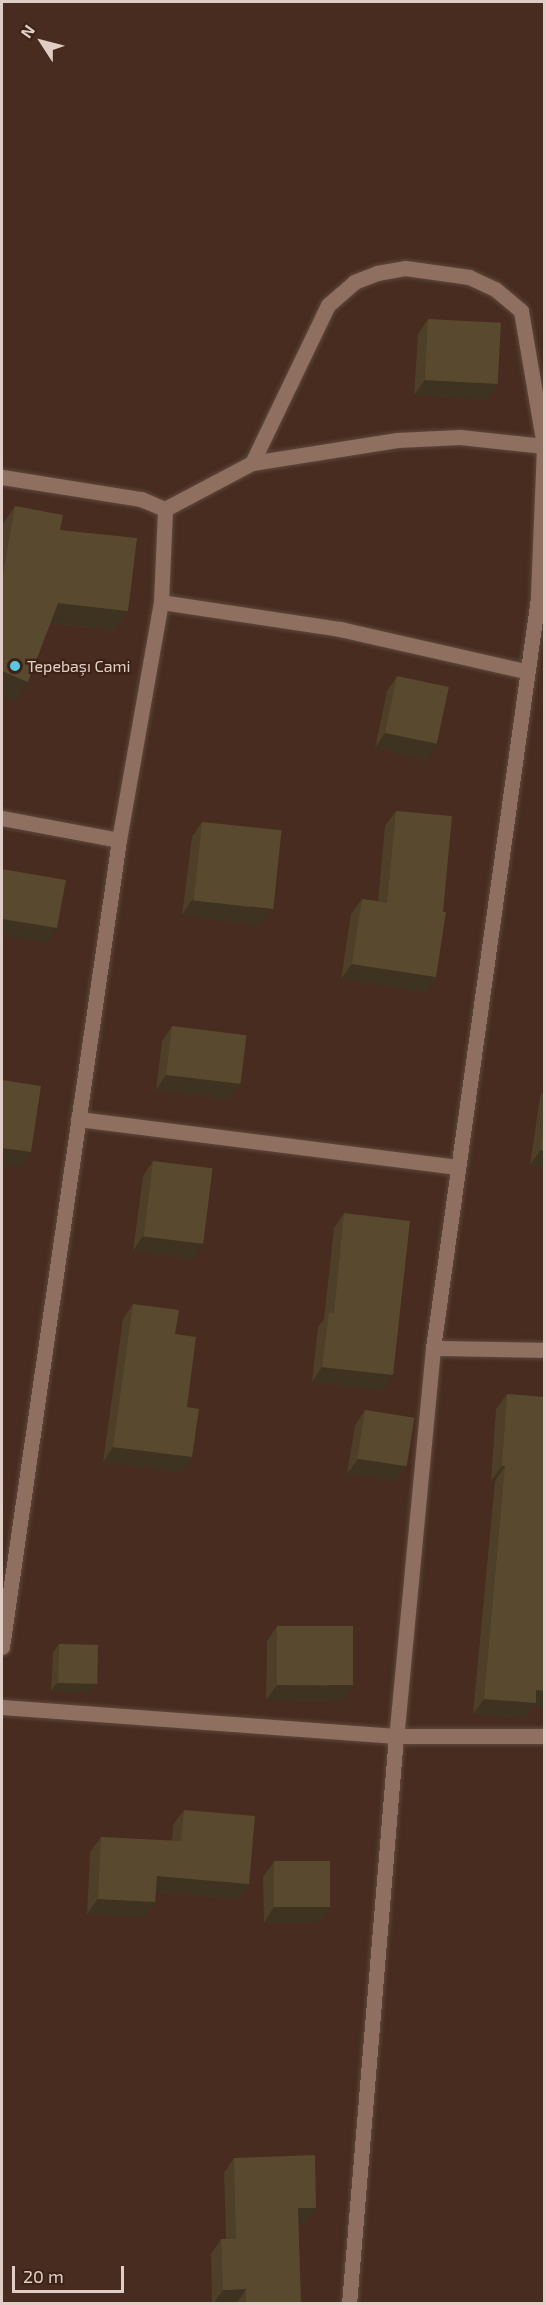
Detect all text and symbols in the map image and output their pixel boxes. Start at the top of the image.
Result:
north arrow [12,12,72,72]
text: N [16,21,38,41]
place label: Tepebaşı Cami [27,656,130,676]
marker: Tepebaşı Cami [8,659,22,673]
scale bar [15,2254,128,2292]
text: 20 m [23,2265,64,2287]

